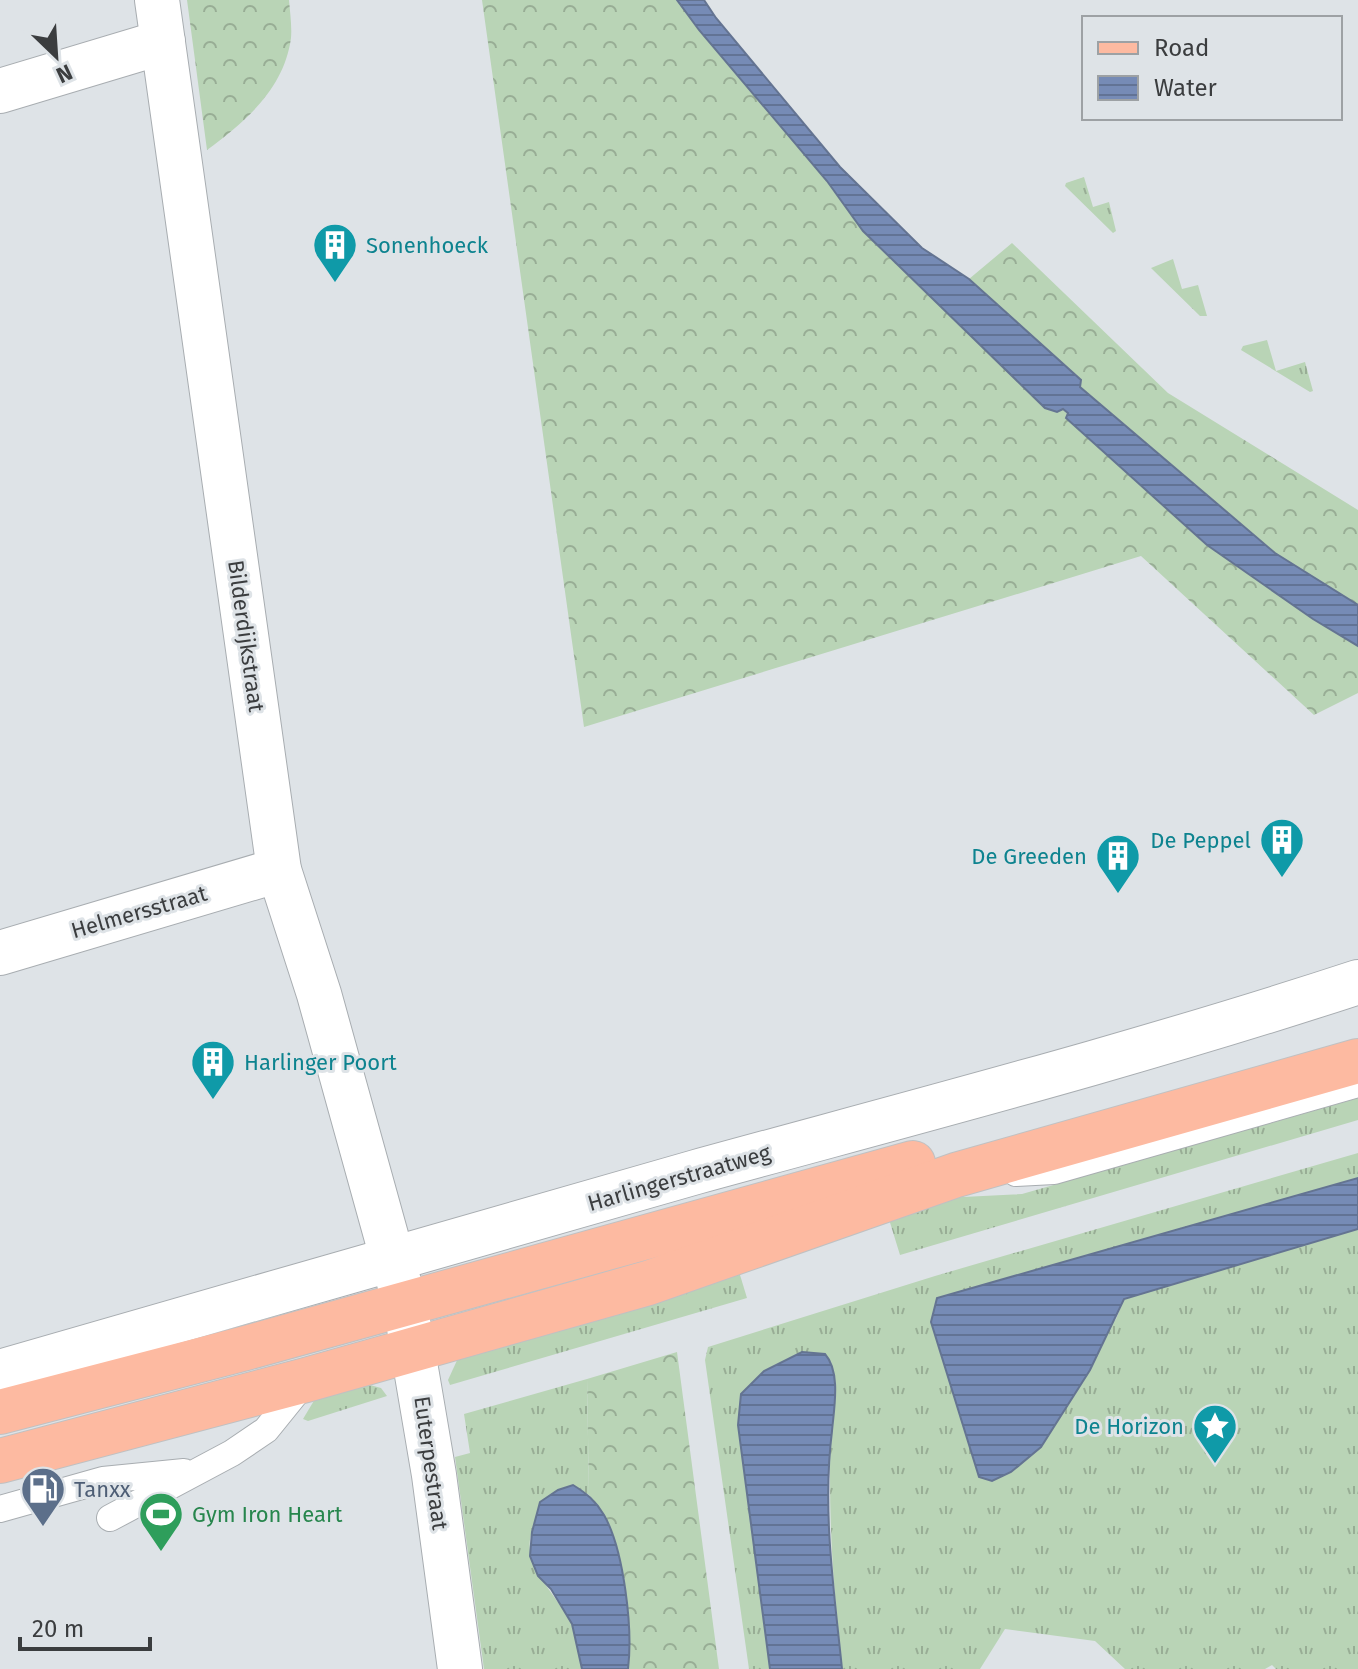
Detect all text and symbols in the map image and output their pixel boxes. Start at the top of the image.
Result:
north arrow [16,16,96,96]
legend [1082,16,1342,120]
text: Road [1154,34,1209,62]
text: N [52,58,77,89]
text: Water [1154,74,1218,102]
building icon: Sonenhoeck [311,221,359,284]
place label: Sonenhoeck [366,232,489,259]
street label: Bilderdijkstraat [222,558,270,714]
building icon: De Peppel [1258,816,1306,879]
place label: De Peppel [1150,827,1251,854]
building icon: De Greeden [1094,832,1142,895]
place label: De Greeden [971,843,1087,870]
street label: Helmersstraat [68,880,210,944]
building icon: Harlinger Poort [189,1038,237,1101]
place label: Harlinger Poort [244,1049,397,1076]
street label: Harlingerstraatweg [584,1139,774,1217]
street label: Euterpestraat [408,1394,454,1532]
place icon: De Horizon [1191,1402,1239,1465]
place label: De Horizon [1074,1413,1184,1440]
fuel station icon: Tanxx [19,1465,67,1528]
place label: Tanxx [74,1476,131,1503]
sports icon: Gym Iron Heart [137,1490,185,1553]
place label: Gym Iron Heart [192,1501,342,1528]
scale bar [20,1601,150,1651]
text: 20 m [32,1615,84,1643]

